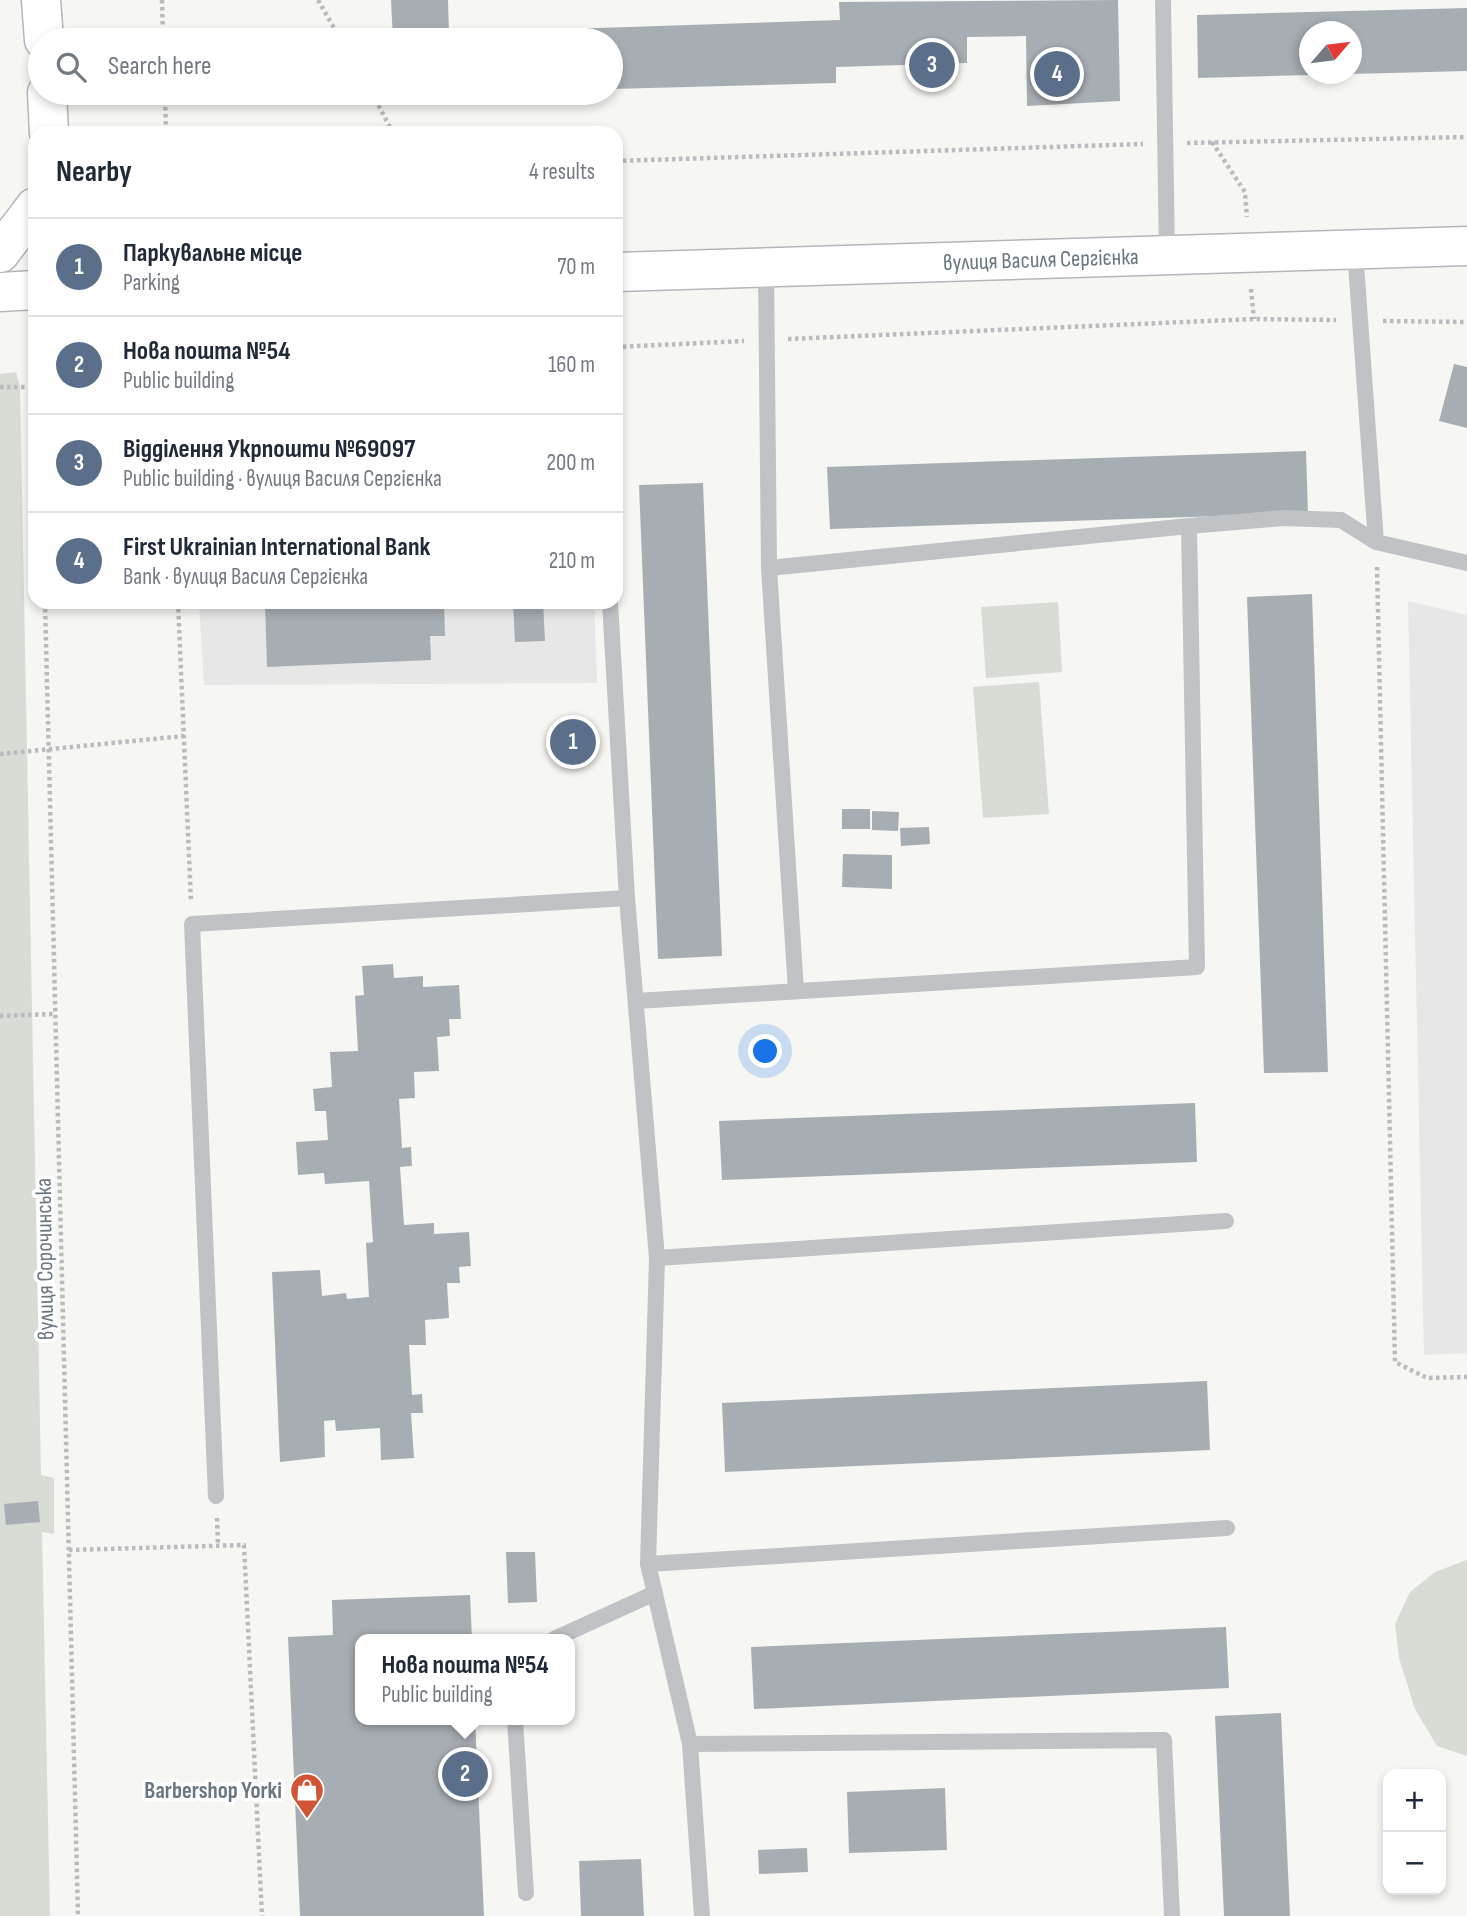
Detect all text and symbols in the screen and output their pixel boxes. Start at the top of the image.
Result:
north arrow [1299,21,1362,84]
search box [28,28,623,105]
pin: 3 [909,39,955,91]
icon: search [52,48,90,86]
pin: 4 [1034,48,1080,100]
text: Search here [108,51,211,82]
text: Nearby [56,154,132,190]
text: 4 results [529,158,595,186]
text: Паркувальне місце [123,238,302,269]
street label: вулиця Василя Сергієнка [943,243,1139,277]
text: 1 [74,253,84,281]
text: 70 m [557,253,595,281]
text: Parking [123,269,180,297]
text: Нова пошта №54 [123,336,290,367]
text: 2 [74,351,84,379]
text: 160 m [548,351,595,379]
text: Public building [123,367,234,395]
text: Відділення Укрпошти №69097 [123,434,415,465]
text: 3 [74,449,84,477]
text: 200 m [547,449,595,477]
text: Public building · вулиця Василя Сергієнка [123,465,442,493]
text: First Ukrainian International Bank [123,532,430,563]
text: 4 [74,547,84,575]
text: 210 m [549,547,595,575]
text: Bank · вулиця Василя Сергієнка [123,563,368,591]
pin: 1 [550,716,596,768]
your location [748,1034,782,1068]
street label: вулиця Сорочинська [30,1178,60,1340]
popup [355,1634,575,1725]
text: Нова пошта №54 [381,1650,549,1681]
text: Public building [381,1681,493,1709]
pin: 2 [442,1748,488,1800]
map controls [1383,1769,1446,1895]
button: + [1383,1769,1446,1832]
shop icon: Barbershop Yorki [288,1771,326,1820]
place label: Barbershop Yorki [144,1777,282,1805]
button: − [1383,1832,1446,1895]

